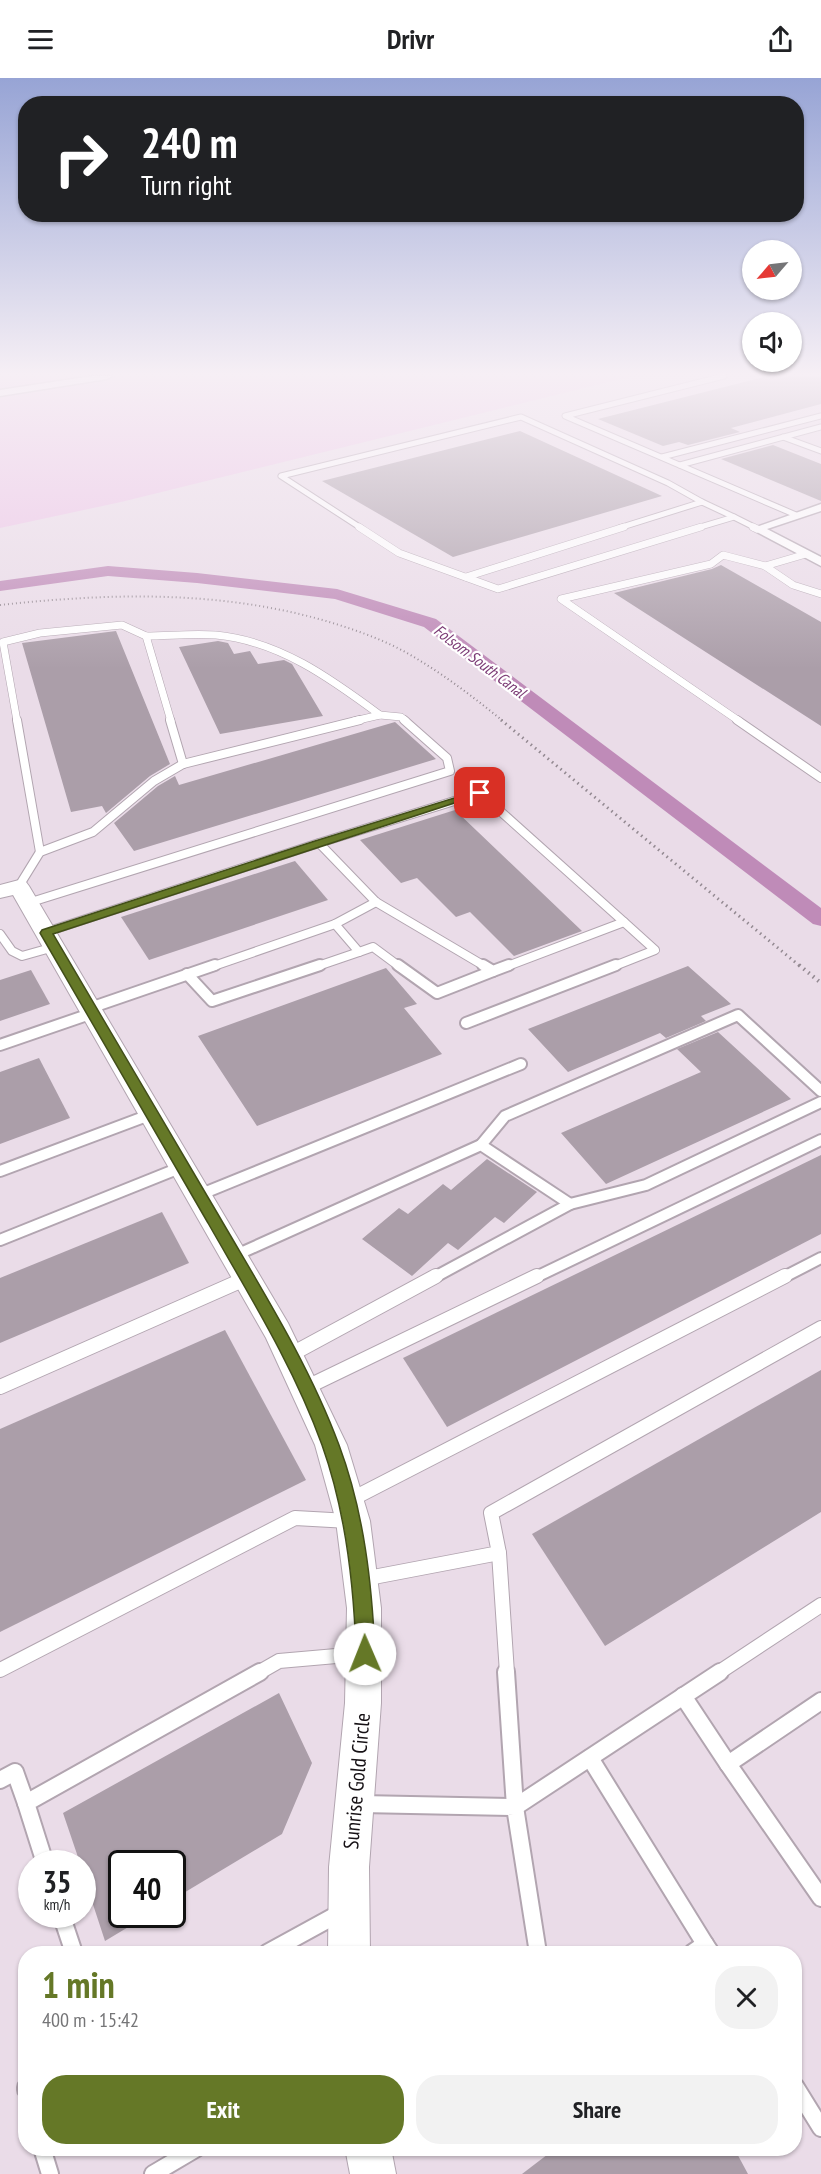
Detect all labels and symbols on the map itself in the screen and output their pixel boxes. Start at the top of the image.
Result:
north arrow [742,240,802,300]
water label: Folsom South Canal [430,620,531,703]
pin [454,767,505,818]
position arrow [333,1622,397,1686]
street label: Sunrise Gold Circle [337,1712,376,1850]
speed limit sign: 40 [108,1850,186,1928]

